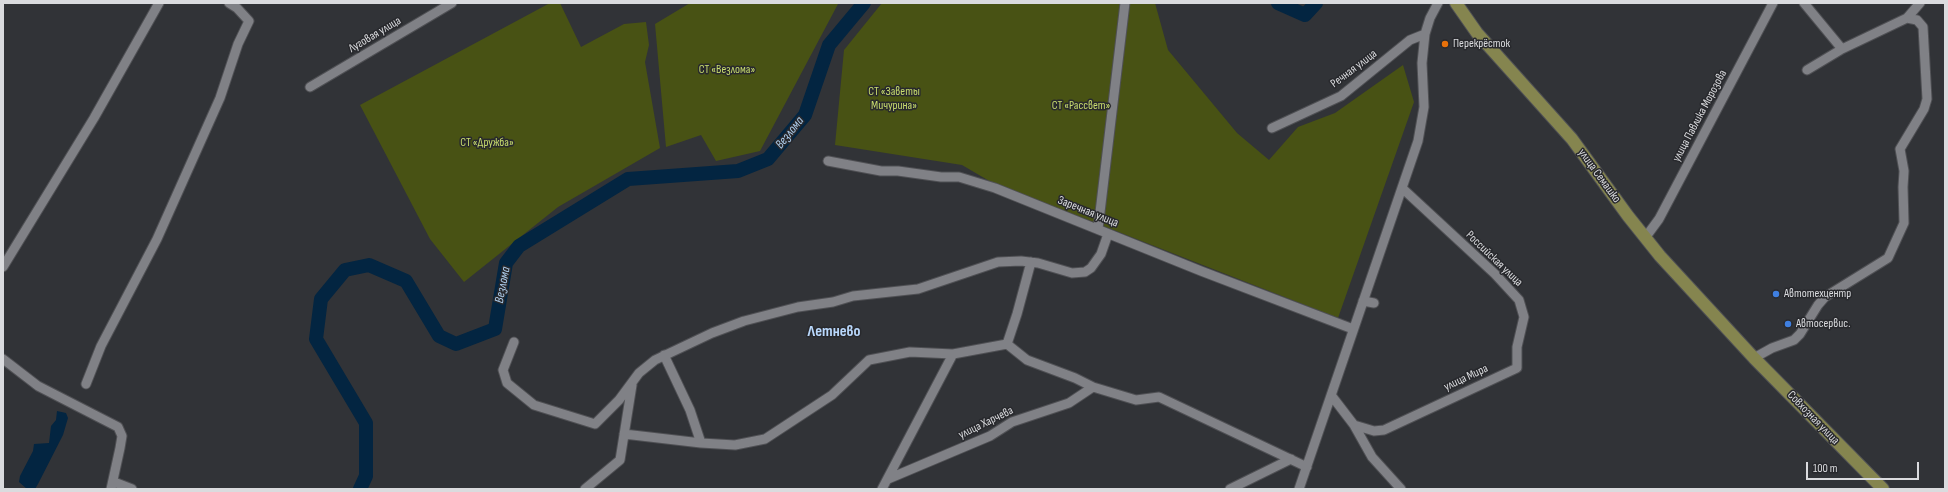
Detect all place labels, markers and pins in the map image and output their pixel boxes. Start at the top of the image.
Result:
place label: Перекрёсток [1453,37,1510,51]
marker: Перекрёсток [1440,39,1450,49]
place label: Автотехцентр [1784,287,1851,301]
marker: Автотехцентр [1771,289,1781,299]
place label: Автосервис. [1796,317,1851,331]
marker: Автосервис. [1783,319,1793,329]

